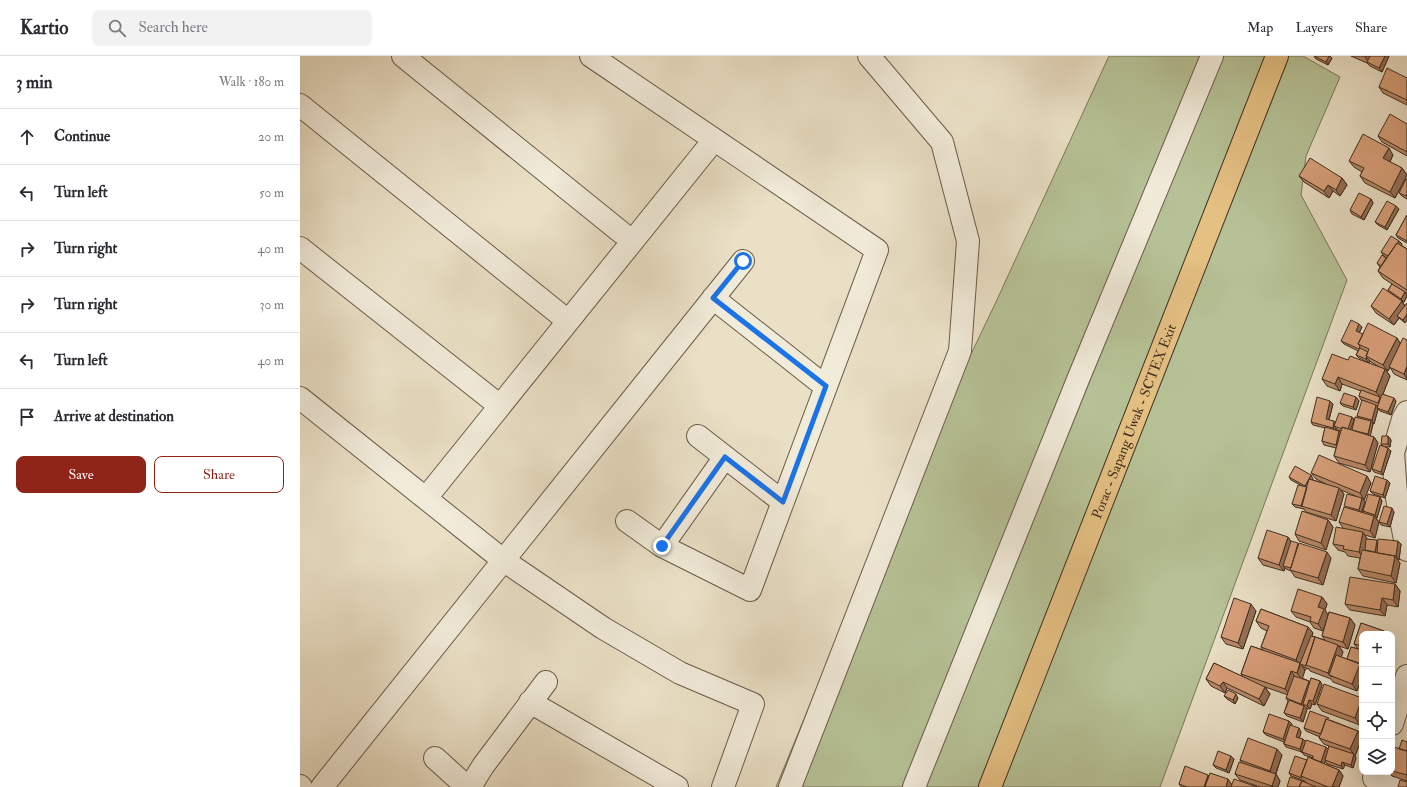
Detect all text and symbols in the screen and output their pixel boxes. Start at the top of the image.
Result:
search box [92,10,372,46]
text: Kartio [20,16,68,40]
icon: search [106,17,128,39]
text: Search here [138,18,208,37]
text: Map [1247,19,1273,36]
text: Layers [1295,19,1333,36]
text: Share [1355,19,1387,36]
text: 3 min [16,72,53,93]
text: Walk · 180 m [219,74,284,90]
icon: ahead [16,126,38,148]
text: Continue [54,127,110,146]
text: 20 m [258,129,284,145]
icon: left [16,182,38,204]
text: Turn left [54,183,108,202]
text: 50 m [259,185,284,201]
icon: right [16,238,38,260]
text: Turn right [54,239,117,258]
text: 40 m [258,241,284,257]
route start [734,252,752,270]
icon: right [16,294,38,316]
text: Turn right [54,295,117,314]
text: 30 m [260,297,284,313]
street label: Porac - Sapang Uwak - SCTEX Exit [1088,321,1180,521]
icon: left [16,350,38,372]
text: Turn left [54,351,108,370]
text: 40 m [258,353,284,369]
icon: arrive [16,406,38,428]
text: Arrive at destination [54,407,174,426]
button: Save [16,456,146,493]
button: Share [154,456,284,493]
route end [653,537,671,555]
map controls [1359,631,1395,775]
button: + [1359,631,1395,667]
button: − [1359,667,1395,703]
button: locate [1359,703,1395,739]
button: layers [1359,739,1395,775]

